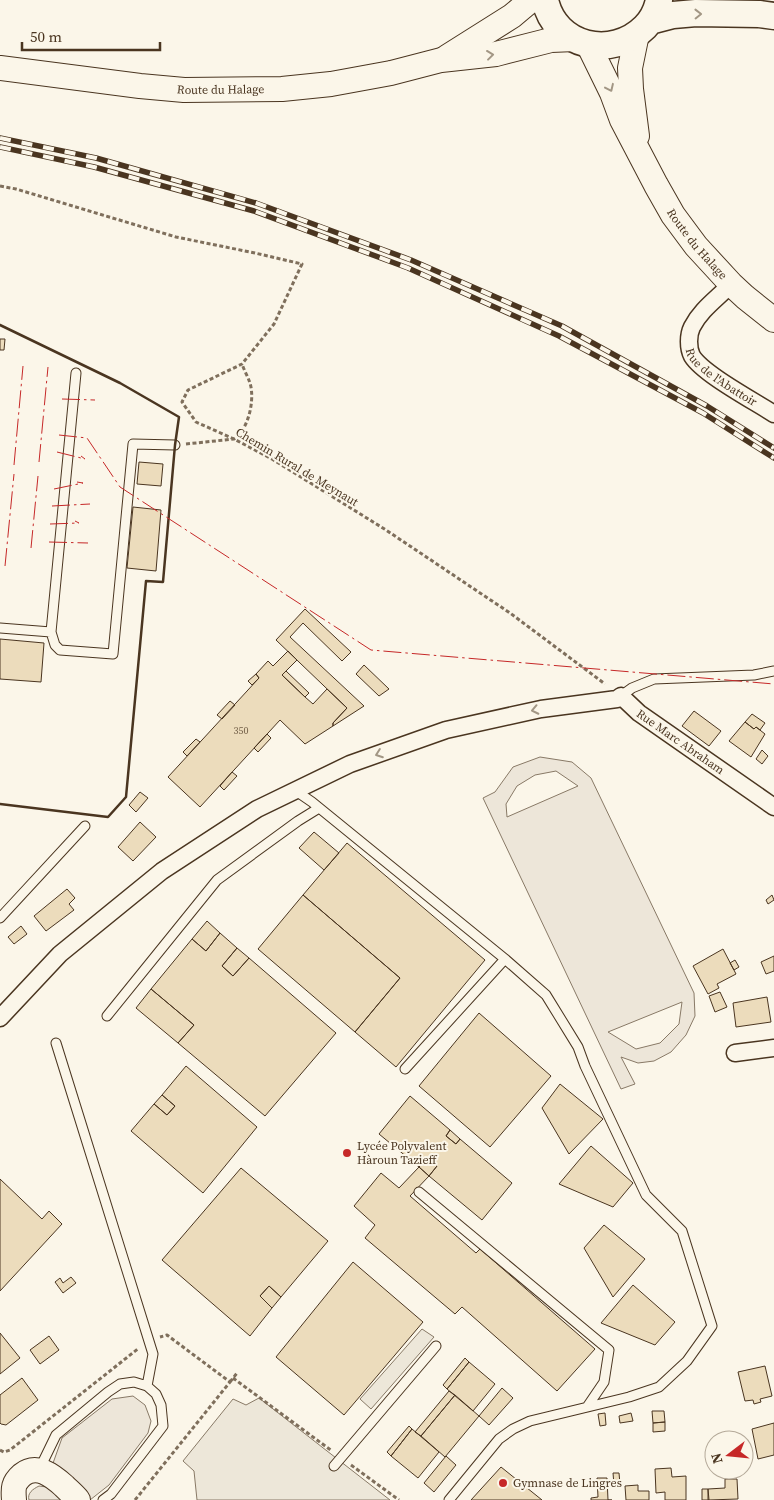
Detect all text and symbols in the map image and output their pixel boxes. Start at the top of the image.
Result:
one-way arrow [694,8,702,19]
scale bar [22,20,160,52]
text: 50 m [30,26,62,47]
one-way arrow [486,50,494,61]
street label: Route du Halage [176,81,265,98]
one-way arrow [604,83,614,92]
street label: Route du Halage [663,206,731,283]
street label: Rue de l'Abattoir [682,346,760,410]
street label: Chemin Rural de Meynaut [233,424,361,510]
one-way arrow [531,705,540,715]
street label: Rue Marc Abraham [633,706,728,778]
house number: 350 [234,724,249,737]
one-way arrow [375,748,384,758]
place label: Lycée Polyvalent Hàroun Tazieff [357,1138,446,1168]
marker: Lycée Polyvalent Hàroun Tazieff [341,1147,353,1159]
north arrow [704,1430,754,1480]
text: N [705,1451,728,1466]
place label: Gymnase de Lingres [513,1475,622,1491]
marker: Gymnase de Lingres [497,1477,509,1489]

